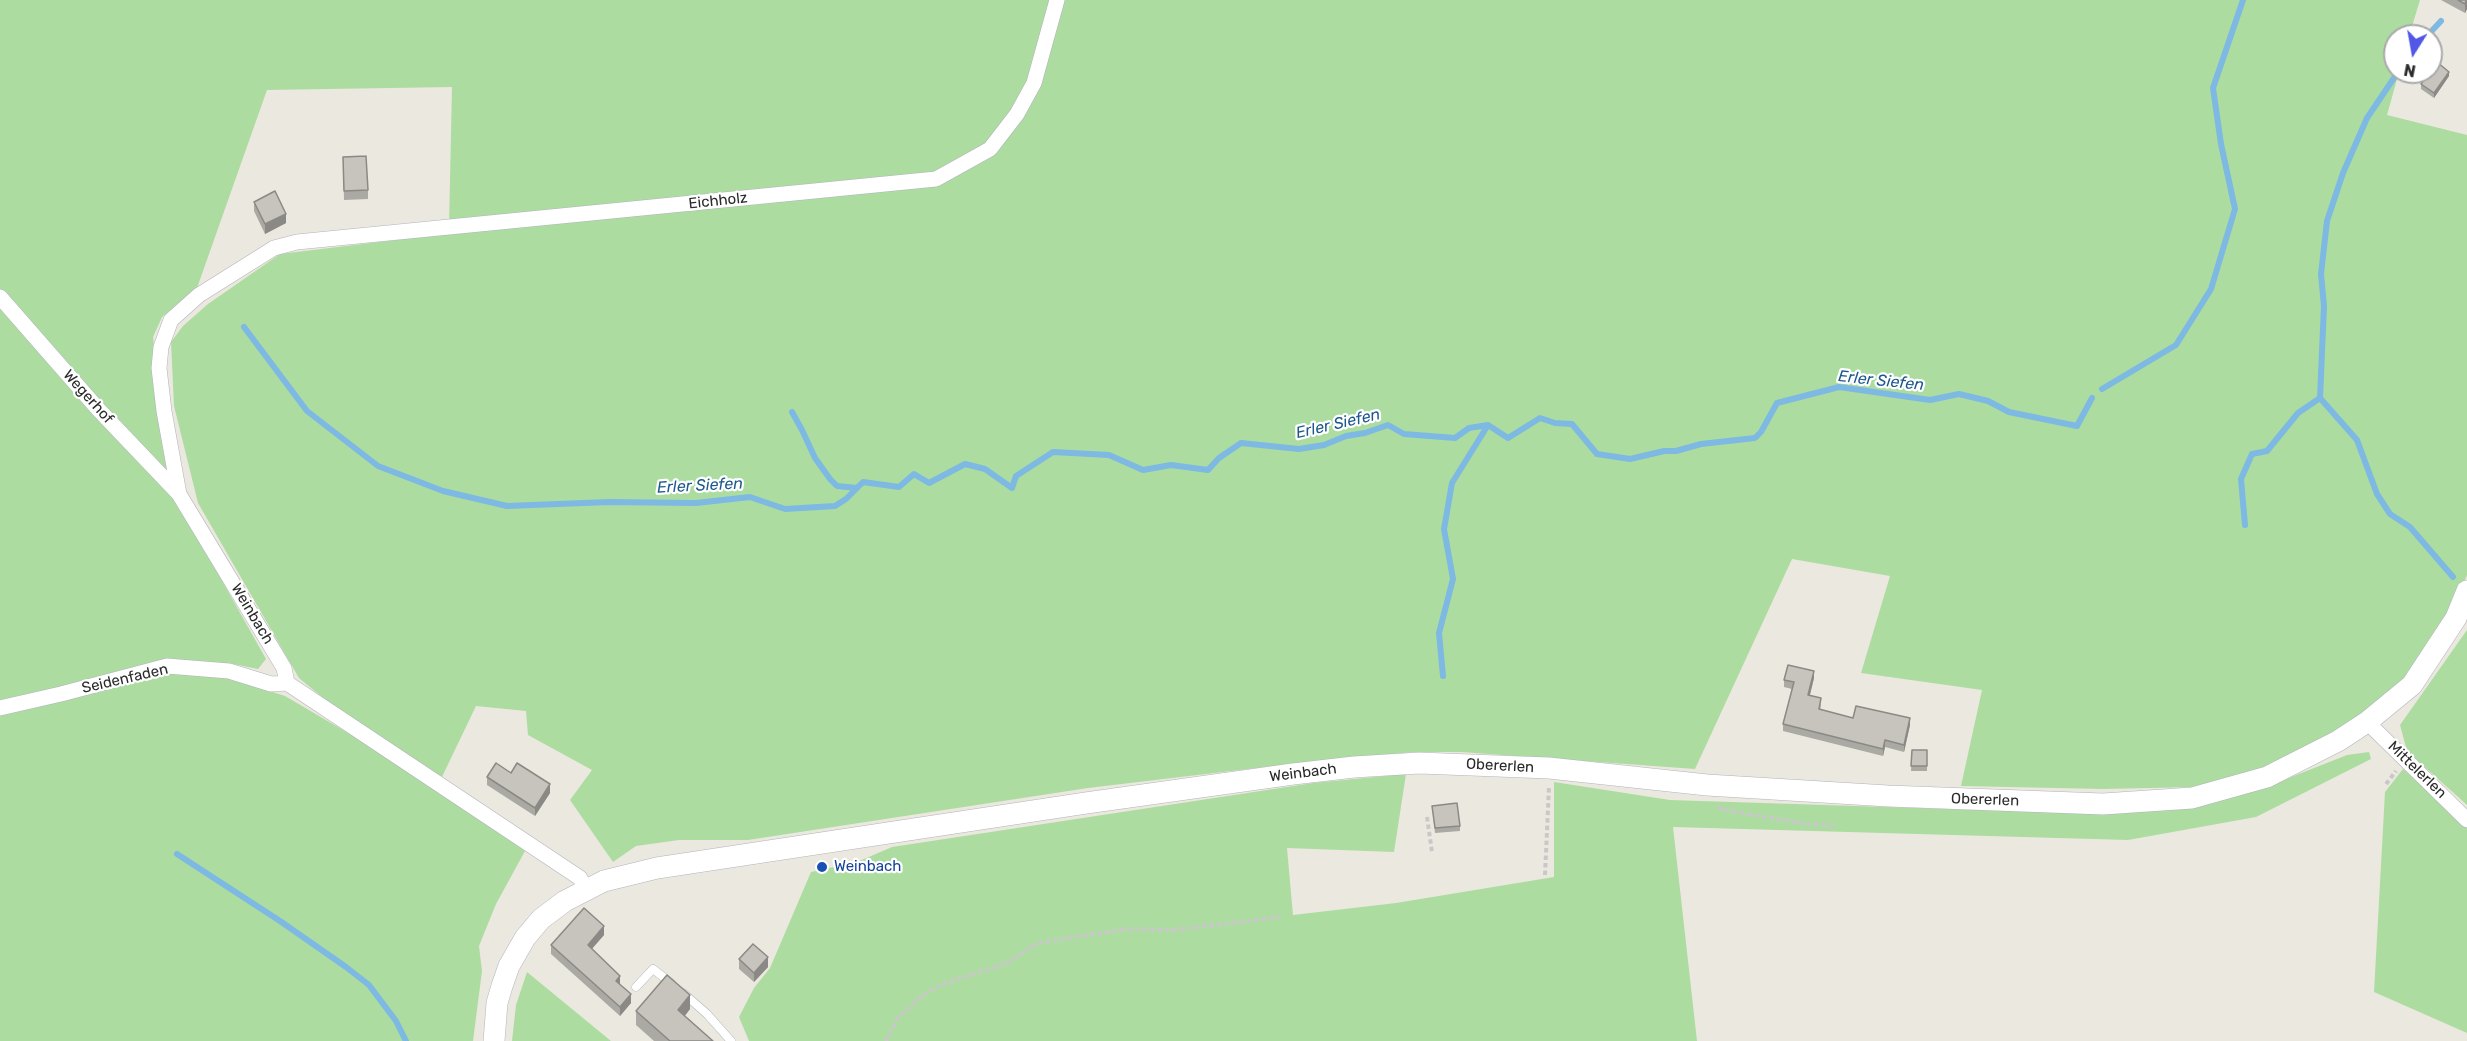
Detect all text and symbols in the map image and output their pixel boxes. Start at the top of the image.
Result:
north arrow [2383,24,2443,84]
text: N [2402,60,2417,81]
street label: Eichholz [688,189,748,213]
street label: Wegerhof [59,366,117,428]
water label: Erler Siefen [1837,367,1925,395]
water label: Erler Siefen [1294,405,1382,443]
water label: Erler Siefen [657,474,743,498]
street label: Weinbach [227,580,277,648]
street label: Seidenfaden [80,660,170,698]
street label: Mittelerlen [2384,738,2450,802]
street label: Obererlen [1465,755,1535,777]
street label: Weinbach [1268,760,1338,786]
street label: Obererlen [1951,790,2019,810]
place label: Weinbach [834,858,901,876]
marker: Weinbach [815,860,829,874]

